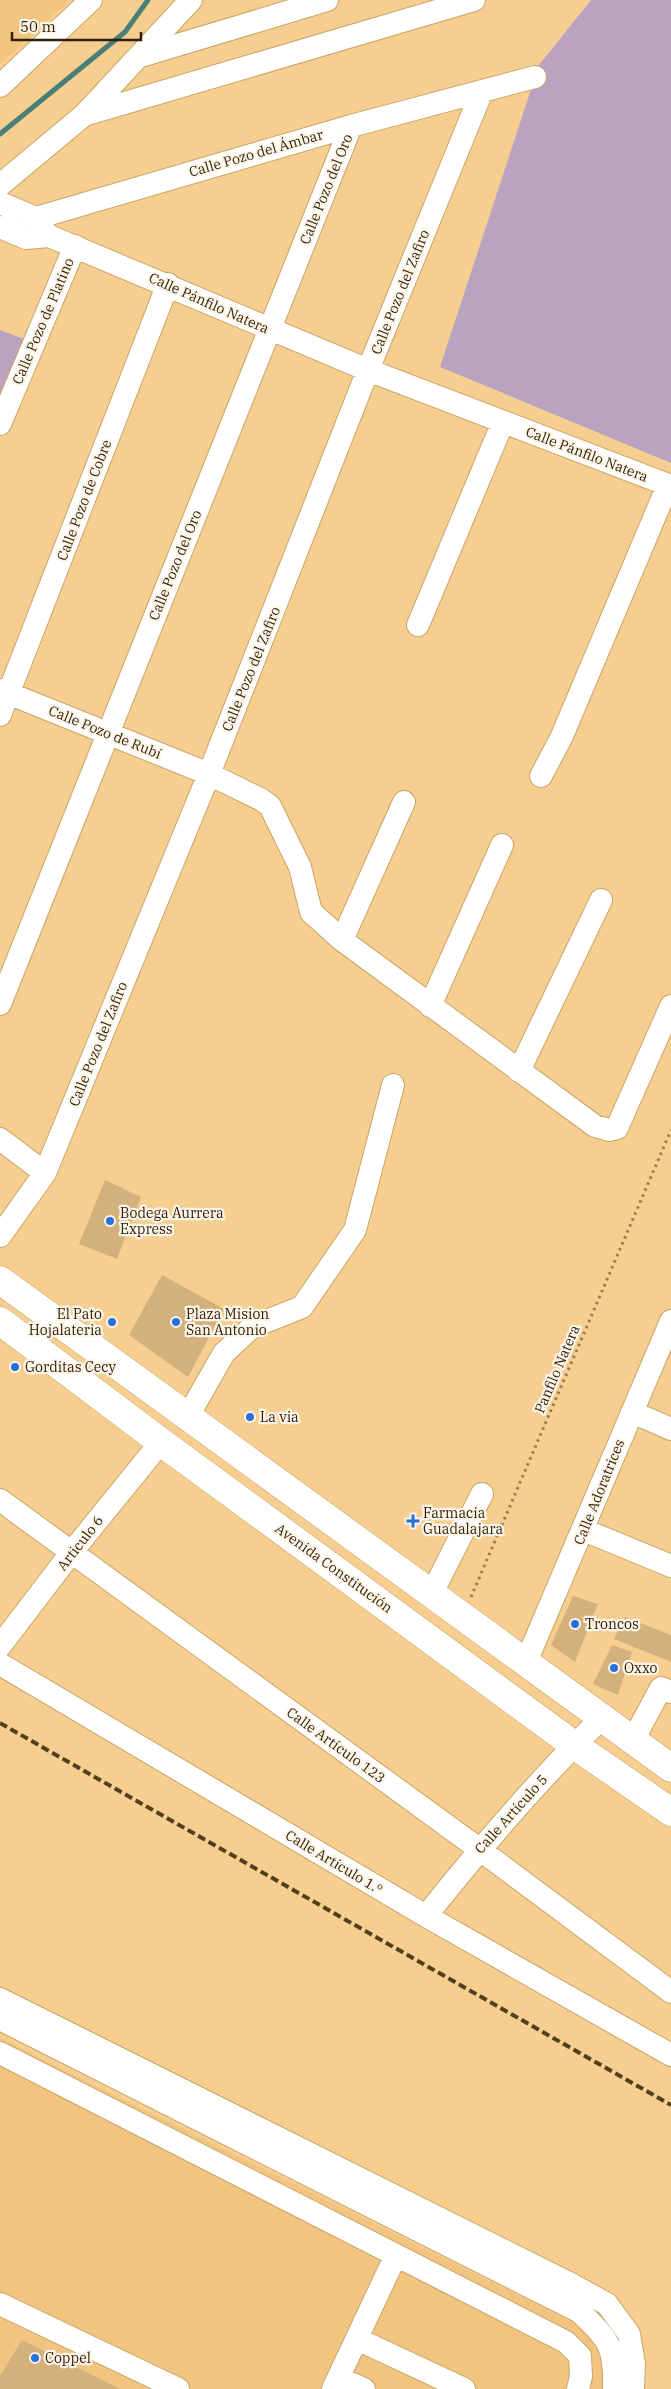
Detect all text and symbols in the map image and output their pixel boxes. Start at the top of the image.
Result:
scale bar [12,10,141,42]
text: 50 m [20,17,56,36]
street label: Calle Pozo del Ámbar [187,124,326,181]
street label: Calle Pozo del Oro [296,131,356,247]
street label: Calle Pozo del Zafiro [367,227,433,357]
street label: Calle Pozo de Platino [8,255,78,387]
street label: Calle Pánfilo Natera [146,268,272,338]
street label: Calle Pánfilo Natera [523,422,651,486]
street label: Calle Pozo de Cobre [53,437,115,563]
street label: Calle Pozo del Oro [145,507,205,623]
street label: Calle Pozo del Zafiro [218,604,284,734]
street label: Calle Pozo de Rubí [46,701,164,763]
street label: Calle Pozo del Zafiro [65,979,131,1109]
place label: Bodega Aurrera Express [120,1204,224,1238]
marker: Bodega Aurrera Express [104,1215,116,1227]
place label: El Pato Hojalateria [29,1305,102,1339]
place label: Plaza Mision San Antonio [186,1305,269,1339]
marker: El Pato Hojalateria [106,1316,118,1328]
marker: Plaza Mision San Antonio [170,1316,182,1328]
street label: Panfilo Natera [530,1322,584,1416]
place label: Gorditas Cecy [25,1358,116,1376]
marker: Gorditas Cecy [9,1361,21,1373]
place label: La via [260,1408,299,1426]
marker: La via [244,1411,256,1423]
street label: Calle Adoratrices [570,1436,628,1547]
place label: Farmacia Guadalajara [423,1504,503,1538]
street label: Articulo 6 [53,1512,107,1574]
marker: Farmacia Guadalajara [407,1515,419,1527]
street label: Avenida Constitución [272,1519,396,1617]
place label: Troncos [585,1615,639,1633]
marker: Troncos [569,1618,581,1630]
place label: Oxxo [624,1659,657,1677]
marker: Oxxo [608,1662,620,1674]
street label: Calle Artículo 123 [283,1703,389,1787]
street label: Calle Artículo 5 [471,1771,551,1857]
street label: Calle Artículo 1.º [282,1826,386,1898]
place label: Coppel [45,2349,91,2367]
marker: Coppel [29,2352,41,2364]

